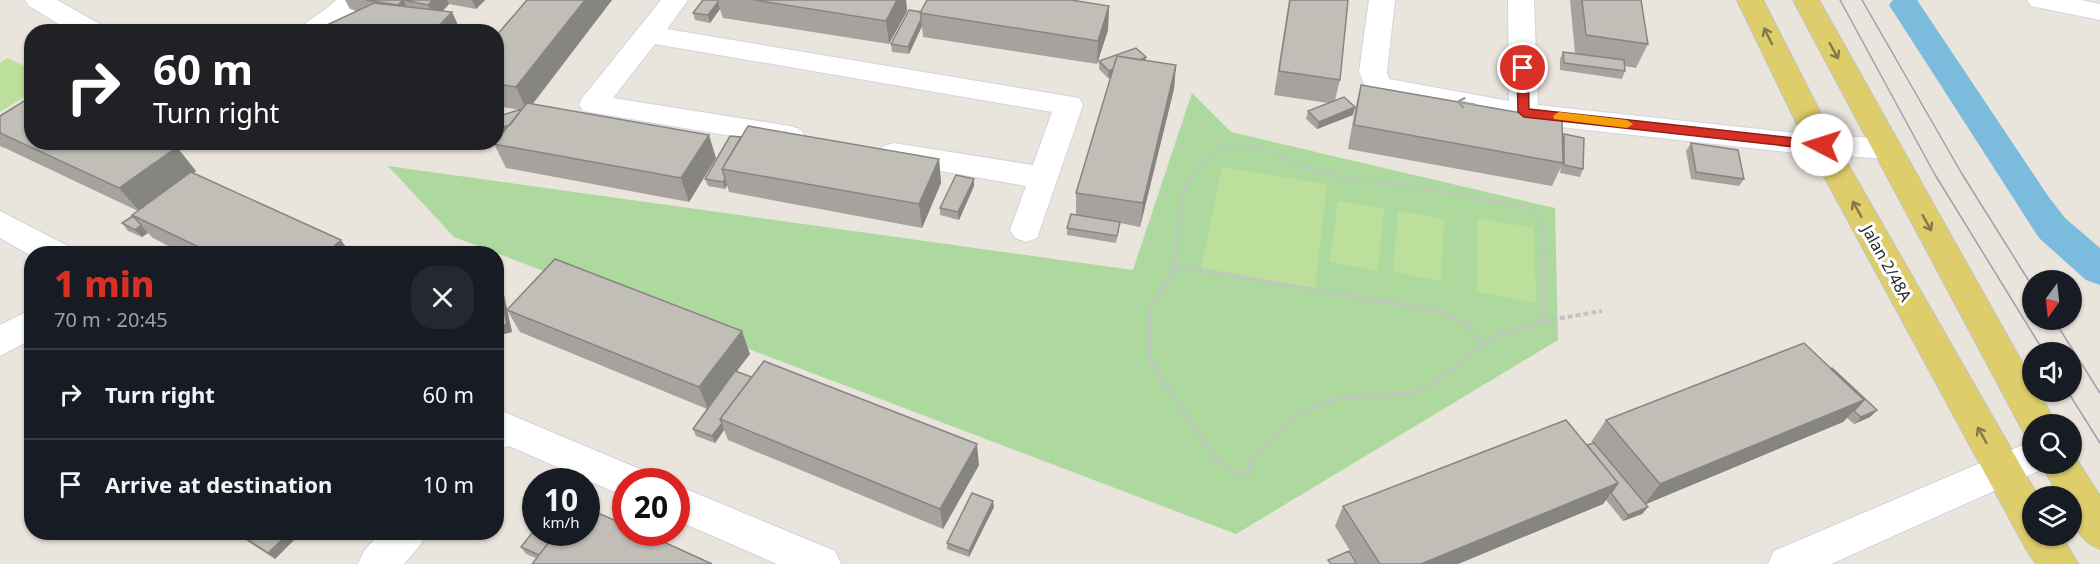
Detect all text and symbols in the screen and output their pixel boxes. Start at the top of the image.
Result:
one-way arrow [1762,28,1773,46]
text: 60 m [153,40,253,97]
pin [1497,42,1548,93]
one-way arrow [1829,42,1840,60]
icon: right [54,48,132,126]
icon: arrive [1506,51,1539,84]
text: Turn right [153,94,279,131]
one-way arrow [1456,97,1476,108]
position arrow [1790,113,1854,177]
one-way arrow [1851,201,1863,218]
one-way arrow [1922,213,1933,231]
street label: Jalan 2/48A [1856,219,1917,306]
text: 1 min [54,259,155,308]
button: close [411,266,474,329]
north arrow [2022,270,2082,330]
map controls [2022,270,2082,546]
text: 70 m · 20:45 [54,306,168,333]
button: sound [2022,342,2082,402]
icon: right [54,378,87,411]
text: Turn right [105,379,215,409]
text: 60 m [423,379,474,409]
button: search [2022,414,2082,474]
one-way arrow [1976,427,1987,445]
icon: arrive [54,468,87,501]
speed limit sign: 20 [612,468,690,546]
text: Arrive at destination [105,469,332,499]
text: 10 m [423,469,474,499]
text: 10 [544,479,578,520]
button: layers [2022,486,2082,546]
text: km/h [543,512,579,532]

